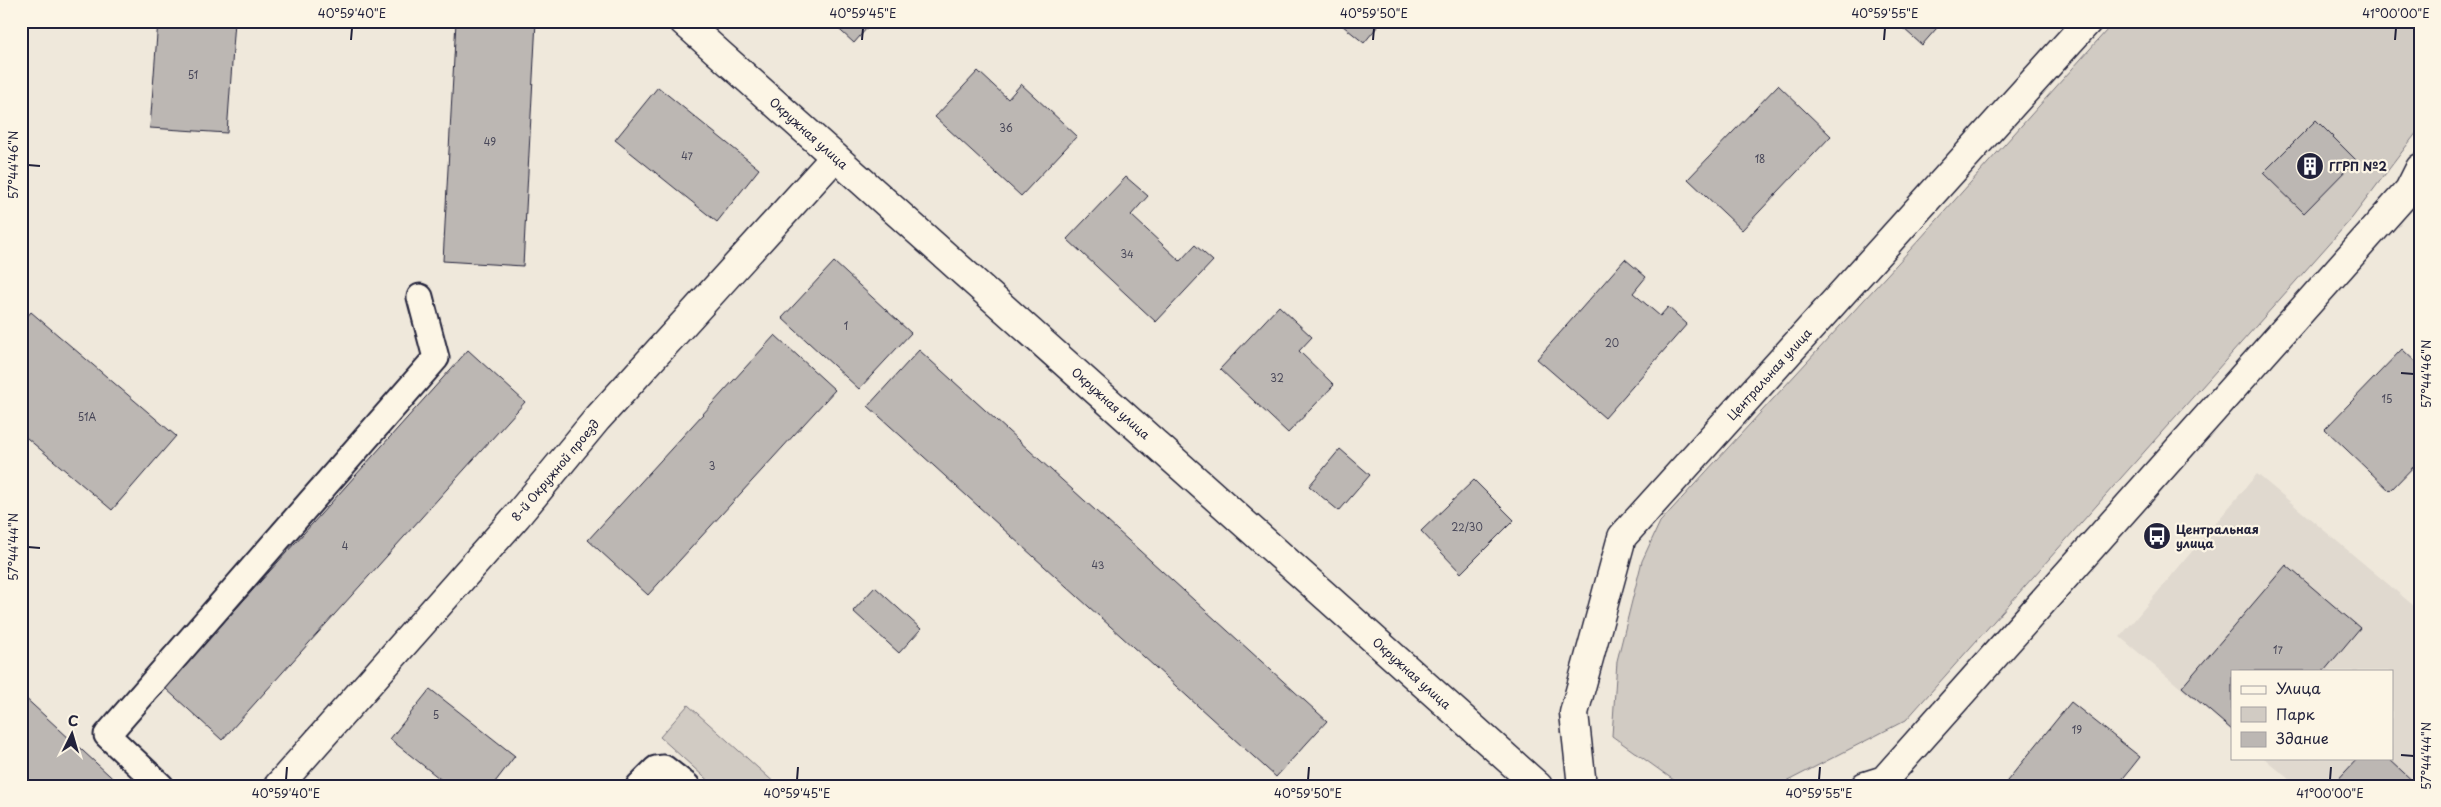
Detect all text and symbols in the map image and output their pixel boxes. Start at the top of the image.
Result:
text: 40°59'40"E [318,4,386,22]
text: 40°59'45"E [829,4,897,22]
text: 40°59'50"E [1340,4,1408,22]
text: 40°59'55"E [1851,4,1919,22]
text: 41°00'00"E [2362,4,2430,22]
house number: 51 [188,67,198,82]
street label: Окружная улица [766,93,853,173]
house number: 36 [999,120,1013,135]
text: 57°44'46"N [4,131,22,199]
house number: 49 [484,134,496,149]
house number: 47 [681,148,694,163]
house number: 18 [1755,151,1765,166]
building icon: ГГРП №2 [2295,151,2325,181]
place label: ГГРП №2 [2329,157,2388,175]
house number: 34 [1120,246,1134,261]
house number: 1 [844,318,848,333]
street label: Центральная улица [1723,324,1816,424]
house number: 20 [1605,335,1619,350]
text: 57°44'46"N [2417,340,2435,408]
street label: Окружная улица [1068,363,1155,443]
house number: 32 [1270,370,1284,385]
house number: 15 [2382,391,2392,406]
house number: 51А [78,409,97,424]
street label: 8-й Окружной проезд [507,415,603,525]
house number: 3 [709,458,715,473]
text: 57°44'44"N [4,513,22,581]
house number: 22/30 [1451,519,1483,534]
place label: Центральная улица [2176,520,2259,552]
bus stop icon: Центральная улица [2142,521,2172,551]
house number: 4 [342,538,349,553]
house number: 43 [1092,557,1105,572]
street label: Окружная улица [1369,633,1456,713]
house number: 17 [2273,642,2284,657]
legend [2231,670,2394,760]
text: Улица [2276,676,2321,699]
text: Парк [2276,702,2315,725]
house number: 5 [433,707,439,722]
north arrow [48,710,98,760]
text: С [67,710,79,731]
house number: 19 [2072,722,2082,737]
text: 57°44'44"N [2417,722,2435,790]
text: Здание [2276,726,2329,749]
text: 40°59'40"E [252,784,320,802]
text: 40°59'45"E [763,784,831,802]
text: 40°59'50"E [1274,784,1342,802]
text: 40°59'55"E [1785,784,1853,802]
text: 41°00'00"E [2296,784,2364,802]

